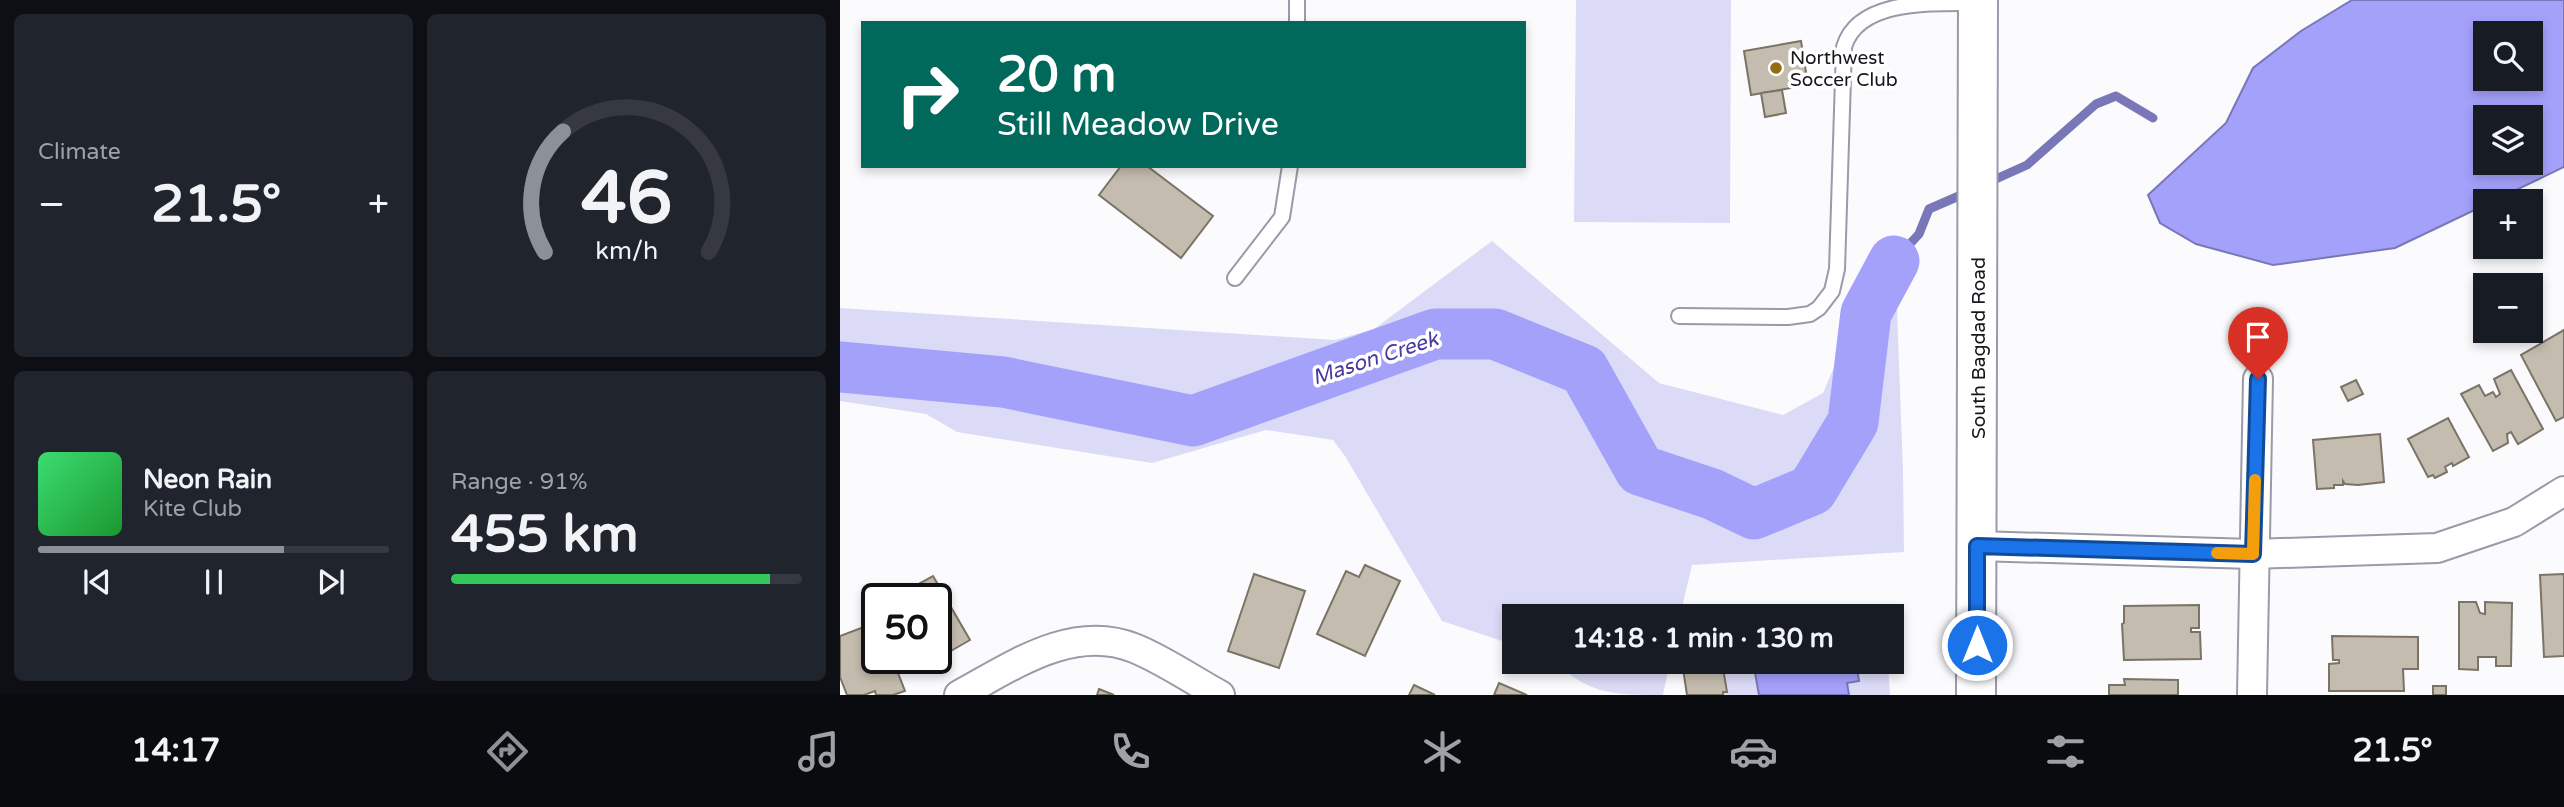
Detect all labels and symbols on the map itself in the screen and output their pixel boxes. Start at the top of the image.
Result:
place label: Northwest Soccer Club [1790,47,1898,91]
marker: Northwest Soccer Club [1768,60,1784,76]
street label: South Bagdad Road [1968,257,1990,439]
pin [2228,307,2288,379]
water label: Mason Creek [1309,326,1443,391]
speed limit sign: 50 [861,583,952,674]
position arrow [1940,608,2014,682]

